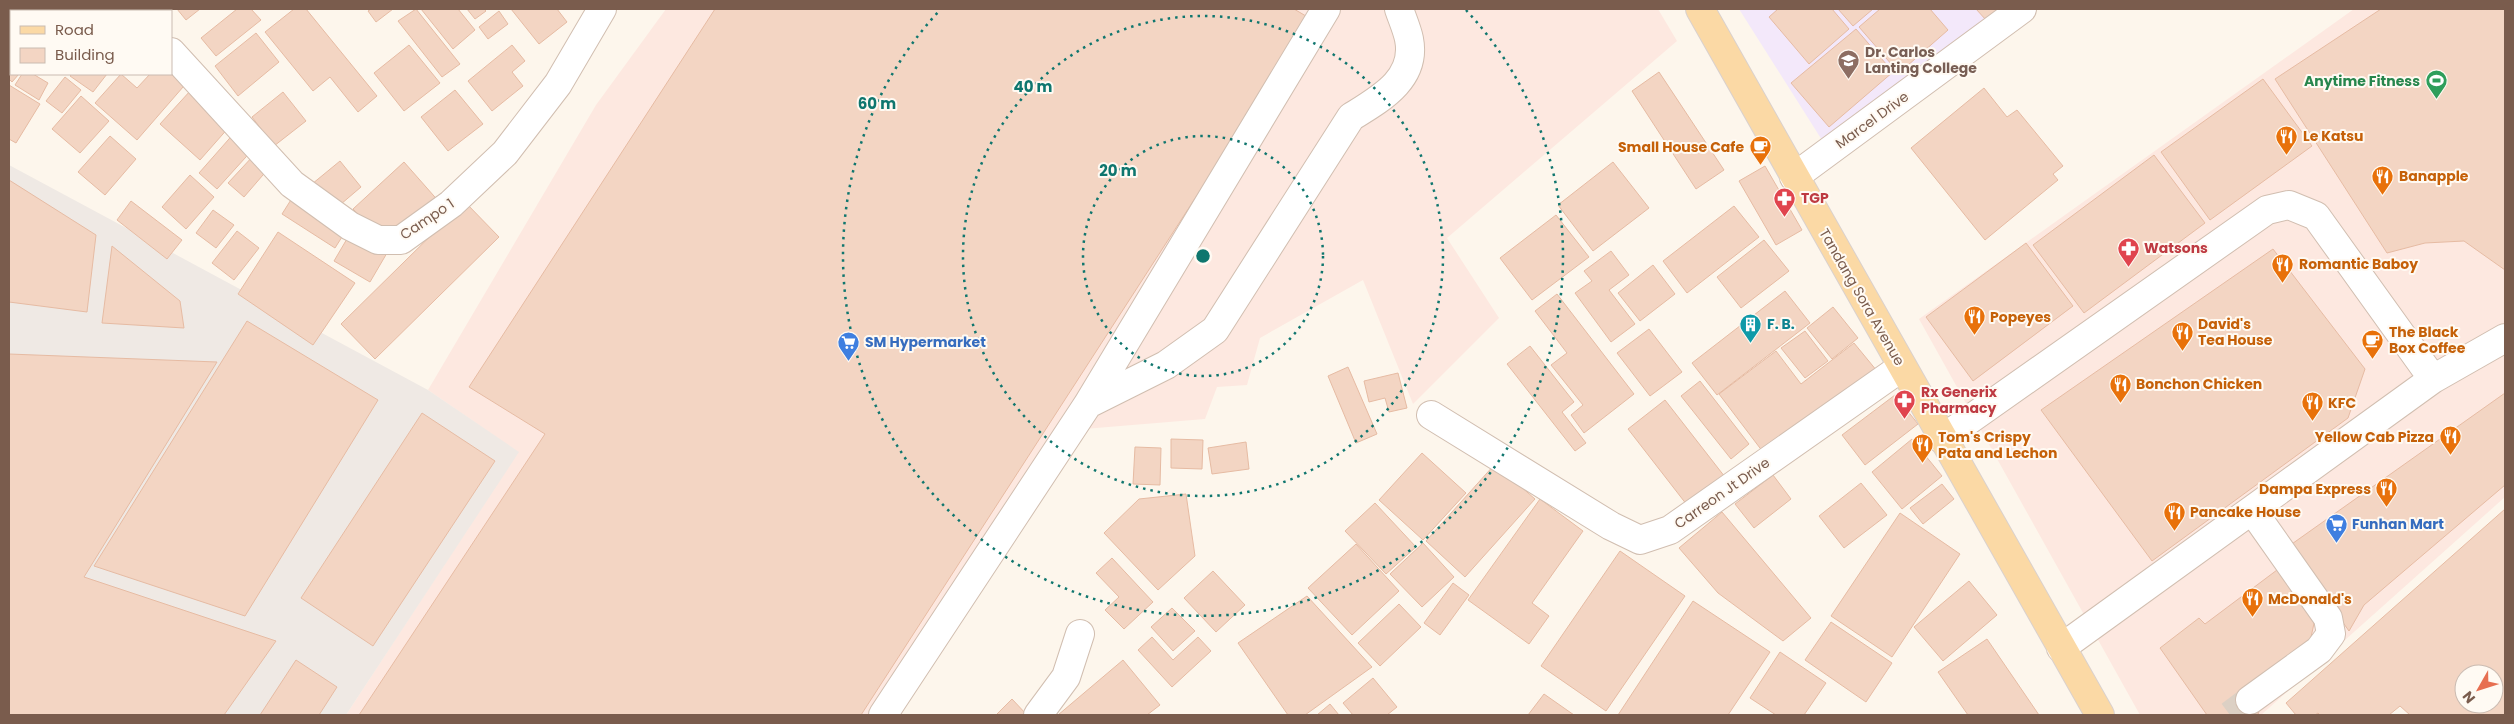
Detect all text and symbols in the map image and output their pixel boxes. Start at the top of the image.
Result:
legend [10,10,172,75]
text: Road [55,19,94,40]
place label: Dr. Carlos Lanting College [1865,42,1977,78]
text: Building [55,44,115,65]
school or university icon: Dr. Carlos Lanting College [1837,48,1861,79]
sports icon: Anytime Fitness [2424,69,2448,100]
place label: Anytime Fitness [2304,71,2420,91]
text: 40 m [1013,76,1053,97]
street label: Marcel Drive [1831,86,1913,153]
text: 60 m [858,93,896,114]
restaurant icon: Le Katsu [2275,124,2299,155]
place label: Le Katsu [2303,126,2363,146]
cafe icon: Small House Cafe [1748,135,1772,166]
place label: Small House Cafe [1618,137,1744,157]
text: 20 m [1099,160,1137,181]
restaurant icon: Banapple [2371,164,2395,195]
place label: Banapple [2399,166,2469,186]
pharmacy icon: TGP [1773,186,1797,217]
place label: TGP [1801,188,1829,208]
street label: Campo 1 [396,194,458,244]
street label: Tandang Sora Avenue [1815,225,1910,370]
pharmacy icon: Watsons [2116,236,2140,267]
place label: Watsons [2144,238,2208,258]
centre of rings [1194,247,1212,265]
restaurant icon: Romantic Baboy [2271,252,2295,283]
place label: Romantic Baboy [2299,254,2418,274]
restaurant icon: Popeyes [1962,305,1986,336]
place label: Popeyes [1990,307,2051,327]
building icon: F. B. [1739,312,1763,343]
place label: F. B. [1767,314,1795,334]
place label: David's Tea House [2198,314,2273,350]
restaurant icon: David's Tea House [2170,320,2194,351]
place label: The Black Box Coffee [2389,322,2466,358]
cafe icon: The Black Box Coffee [2361,328,2385,359]
supermarket icon: SM Hypermarket [837,330,861,361]
place label: SM Hypermarket [865,332,986,352]
restaurant icon: Bonchon Chicken [2108,372,2132,403]
place label: Bonchon Chicken [2136,374,2262,394]
place label: Rx Generix Pharmacy [1921,382,1998,418]
pharmacy icon: Rx Generix Pharmacy [1893,388,1917,419]
restaurant icon: KFC [2300,391,2324,422]
place label: KFC [2328,393,2356,413]
restaurant icon: Yellow Cab Pizza [2438,425,2462,456]
place label: Tom's Crispy Pata and Lechon [1938,427,2057,463]
place label: Yellow Cab Pizza [2315,427,2434,447]
restaurant icon: Tom's Crispy Pata and Lechon [1910,433,1934,464]
street label: Carreon Jt Drive [1670,452,1774,533]
restaurant icon: Dampa Express [2375,477,2399,508]
place label: Dampa Express [2259,479,2371,499]
restaurant icon: Pancake House [2162,500,2186,531]
place label: Pancake House [2190,502,2301,522]
supermarket icon: Funhan Mart [2324,512,2348,543]
place label: Funhan Mart [2352,514,2444,534]
restaurant icon: McDonald's [2240,587,2264,618]
place label: McDonald's [2268,589,2352,609]
north arrow [2454,664,2504,714]
text: N [2458,687,2480,708]

